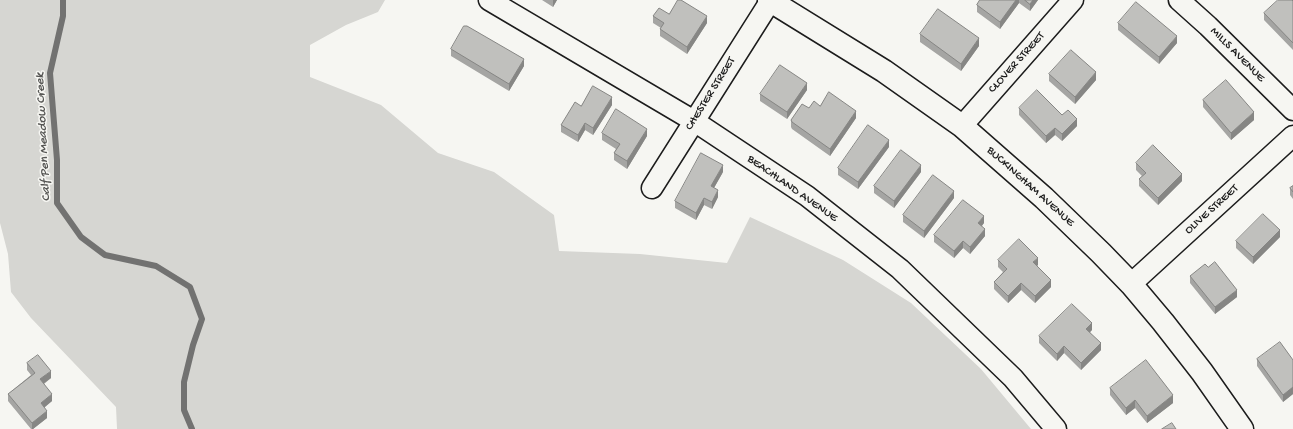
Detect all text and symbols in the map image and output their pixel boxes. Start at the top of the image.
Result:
street label: MILLS AVENUE [1206,24,1268,86]
street label: CLOVER STREET [986,29,1048,97]
street label: CHESTER STREET [683,55,739,133]
water label: Calf Pen Meadow Creek [33,72,55,202]
street label: BUCKINGHAM AVENUE [983,144,1077,230]
street label: BEACHLAND AVENUE [744,152,840,226]
street label: OLIVE STREET [1182,182,1242,238]

